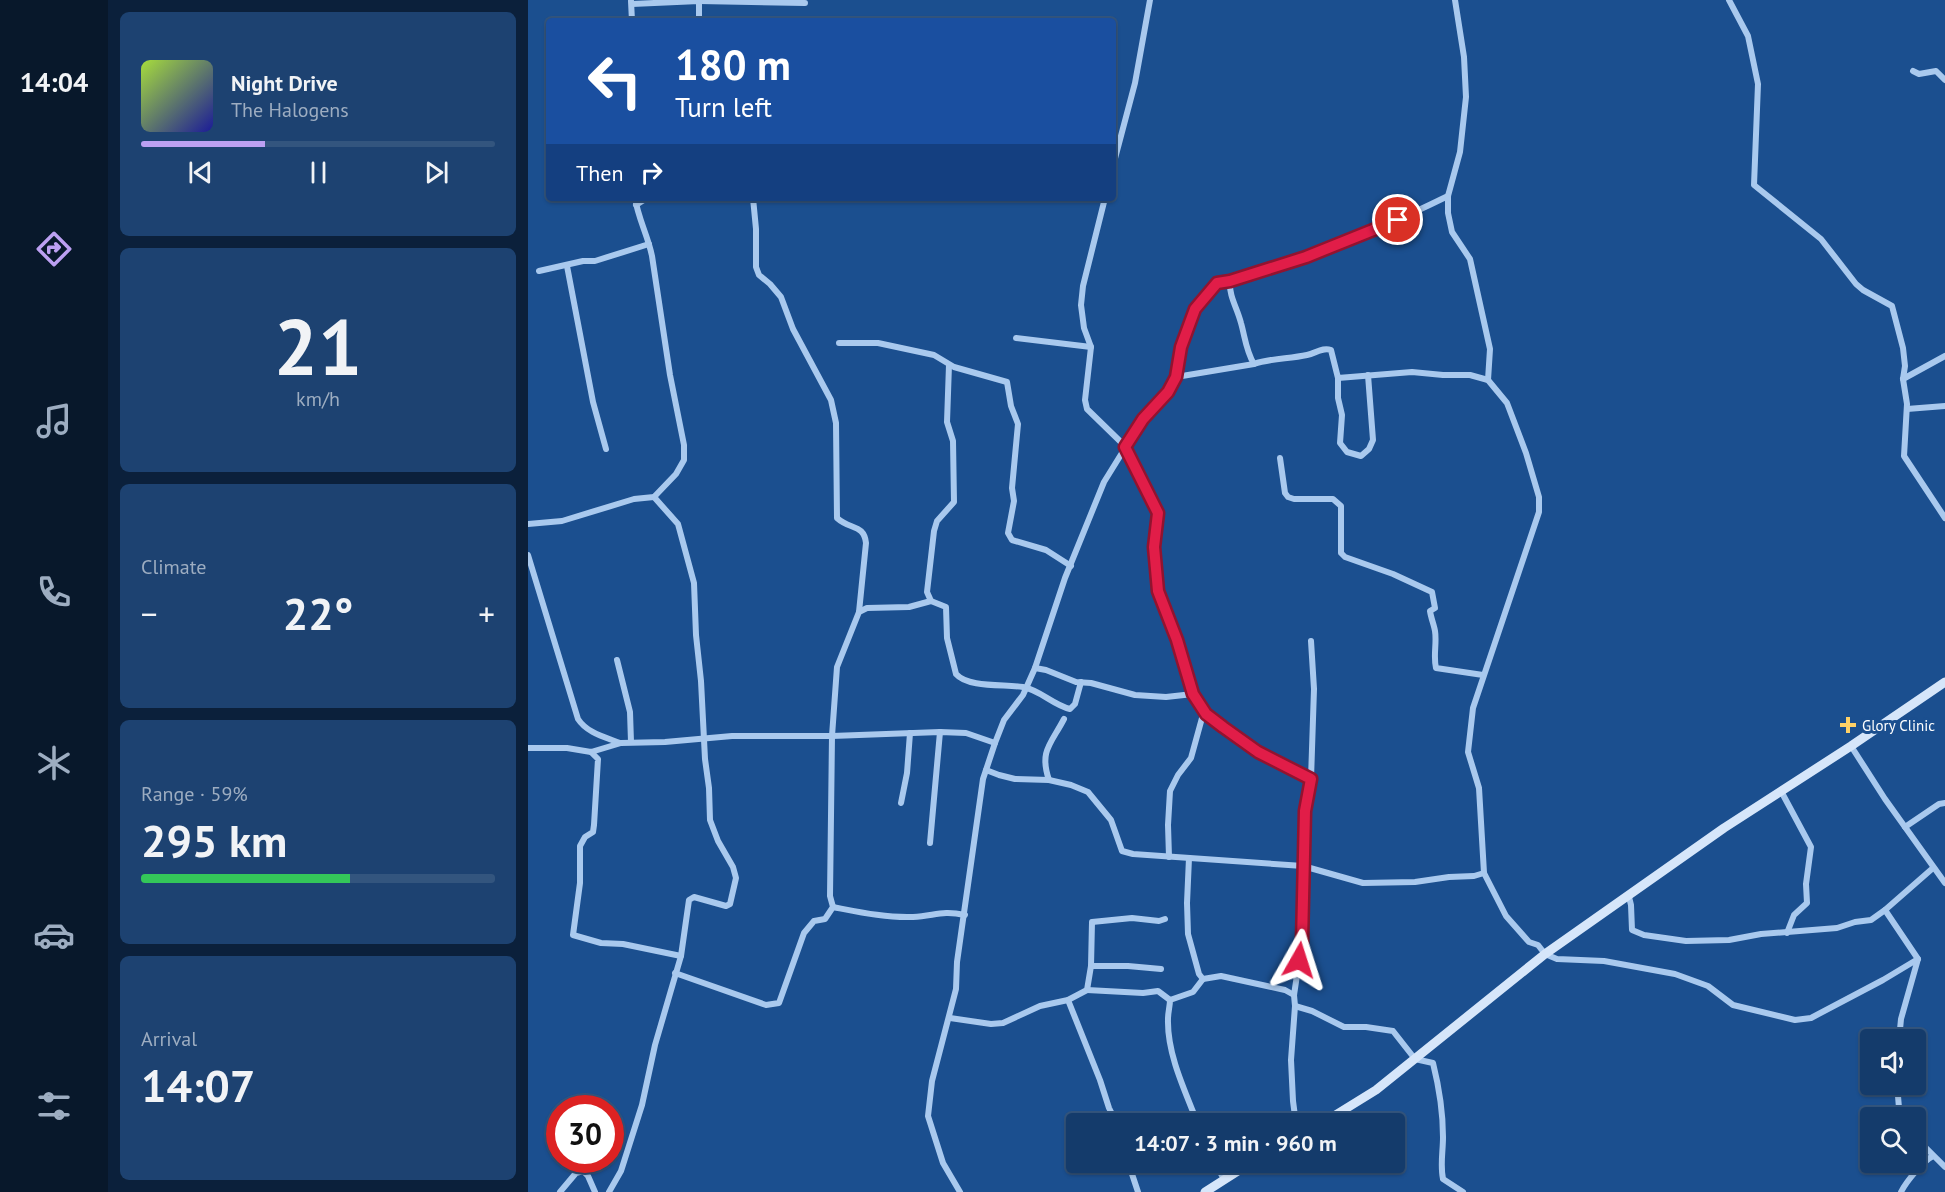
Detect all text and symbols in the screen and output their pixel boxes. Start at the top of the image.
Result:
text: 180 m [675,37,791,92]
icon: left [576,42,654,120]
text: 14:04 [20,65,88,99]
text: Night Drive [231,69,338,97]
text: Turn left [675,90,772,124]
text: The Halogens [231,97,349,123]
icon: previous [184,156,217,189]
icon: pause [302,156,335,189]
icon: next [420,156,453,189]
icon: right [635,156,668,189]
text: Then [576,159,623,187]
pin [1372,194,1423,245]
icon: arrive [1381,203,1414,236]
icon: directions [33,228,75,270]
text: 21 [274,296,362,397]
text: km/h [296,386,340,412]
icon: music [33,400,75,442]
text: Climate [141,554,207,580]
icon: phone [33,571,75,613]
text: 22° [283,584,353,642]
text: − [141,592,158,635]
text: + [478,592,495,635]
marker: Glory Clinic [1839,716,1857,734]
place label: Glory Clinic [1862,716,1935,735]
icon: climate [33,742,75,784]
text: Range · 59% [141,781,248,807]
text: 295 km [141,811,287,869]
icon: car [33,914,75,956]
position arrow [1267,928,1331,992]
text: Arrival [141,1026,197,1052]
map controls [1860,1029,1926,1173]
button: sound [1860,1029,1926,1095]
text: 14:07 [141,1056,255,1114]
icon: filters [33,1085,75,1127]
speed limit sign: 30 [546,1095,624,1173]
button: search [1860,1107,1926,1173]
text: 14:07 · 3 min · 960 m [1134,1129,1337,1157]

